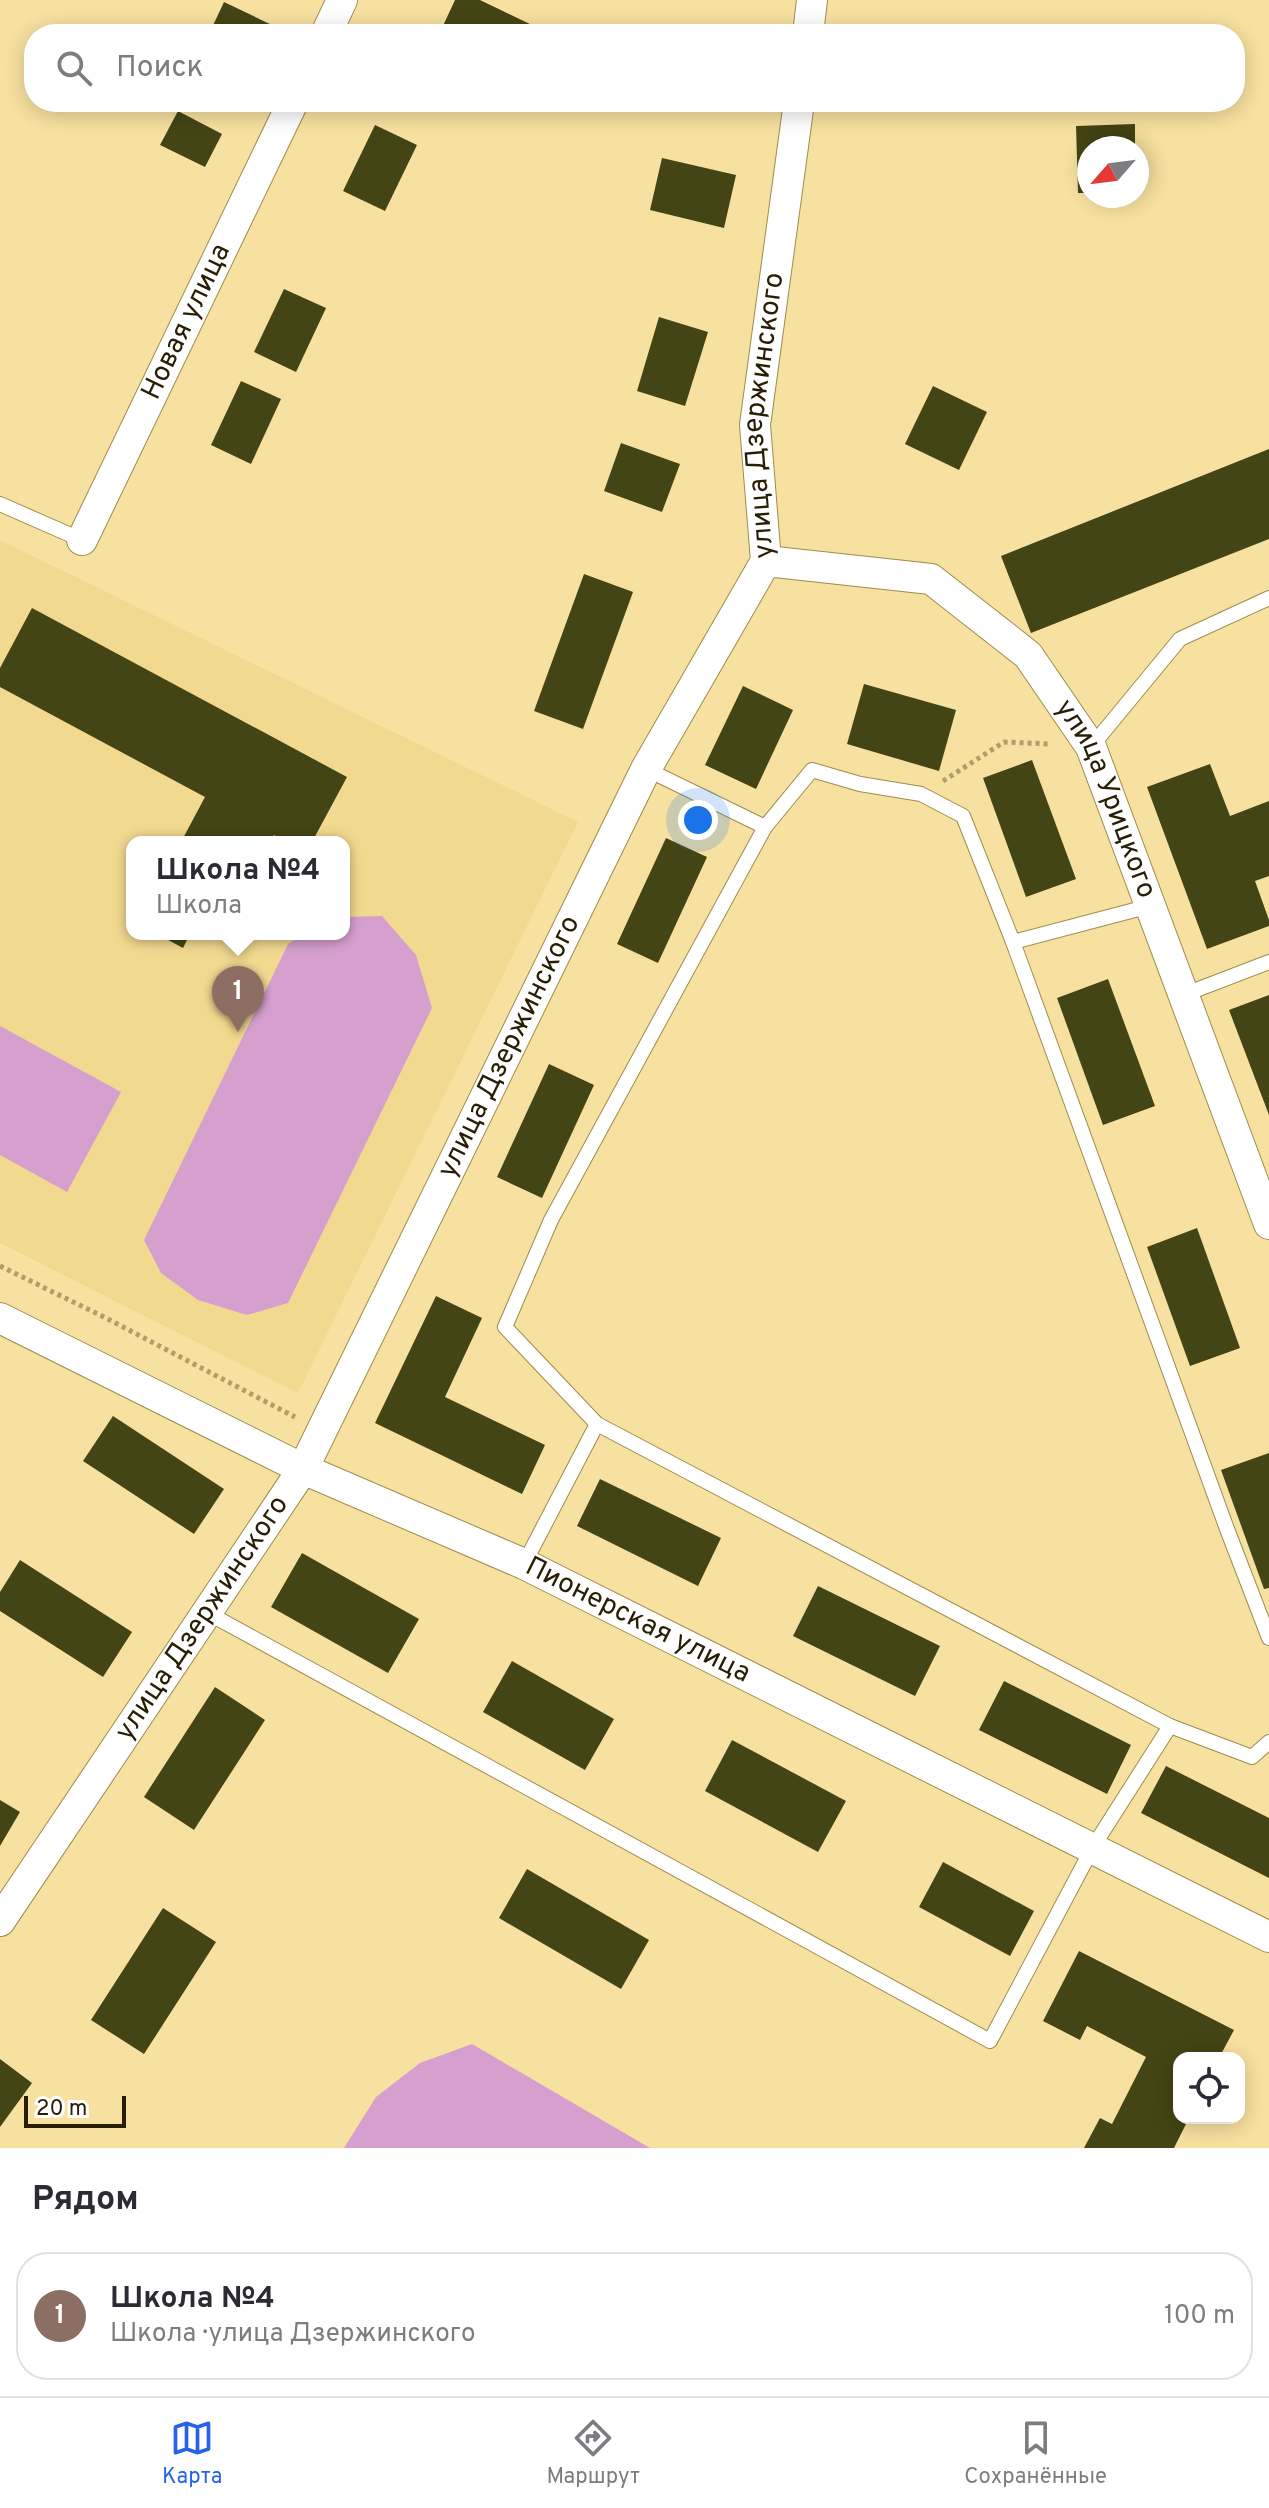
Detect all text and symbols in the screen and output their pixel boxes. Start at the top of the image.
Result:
search box [24,24,1245,112]
icon: search [52,46,96,90]
text: Поиск [116,50,204,87]
north arrow [1077,136,1149,208]
street label: Новая улица [134,238,240,406]
street label: улица Дзержинского [736,270,794,560]
street label: улица Урицкого [1046,693,1164,903]
your location [678,800,718,840]
popup [126,836,350,940]
text: Школа №4 [156,853,320,890]
text: Школа [156,890,242,923]
street label: улица Дзержинского [430,910,589,1184]
pin: 1 [212,966,264,1032]
street label: улица Дзержинского [108,1489,298,1748]
street label: Пионерская улица [519,1549,756,1692]
map controls [1173,2052,1245,2124]
button: locate [1173,2052,1245,2124]
scale bar [24,2092,126,2128]
text: 20 m [36,2096,87,2123]
text: Рядом [32,2179,139,2222]
text: Школа №4 [110,2281,275,2318]
text: 1 [55,2300,65,2333]
text: 100 m [1164,2300,1235,2333]
text: Школа · улица Дзержинского [110,2318,475,2351]
tab: Карта [162,2416,222,2491]
tab: Маршрут [546,2416,640,2491]
tab: Сохранённые [964,2416,1107,2491]

